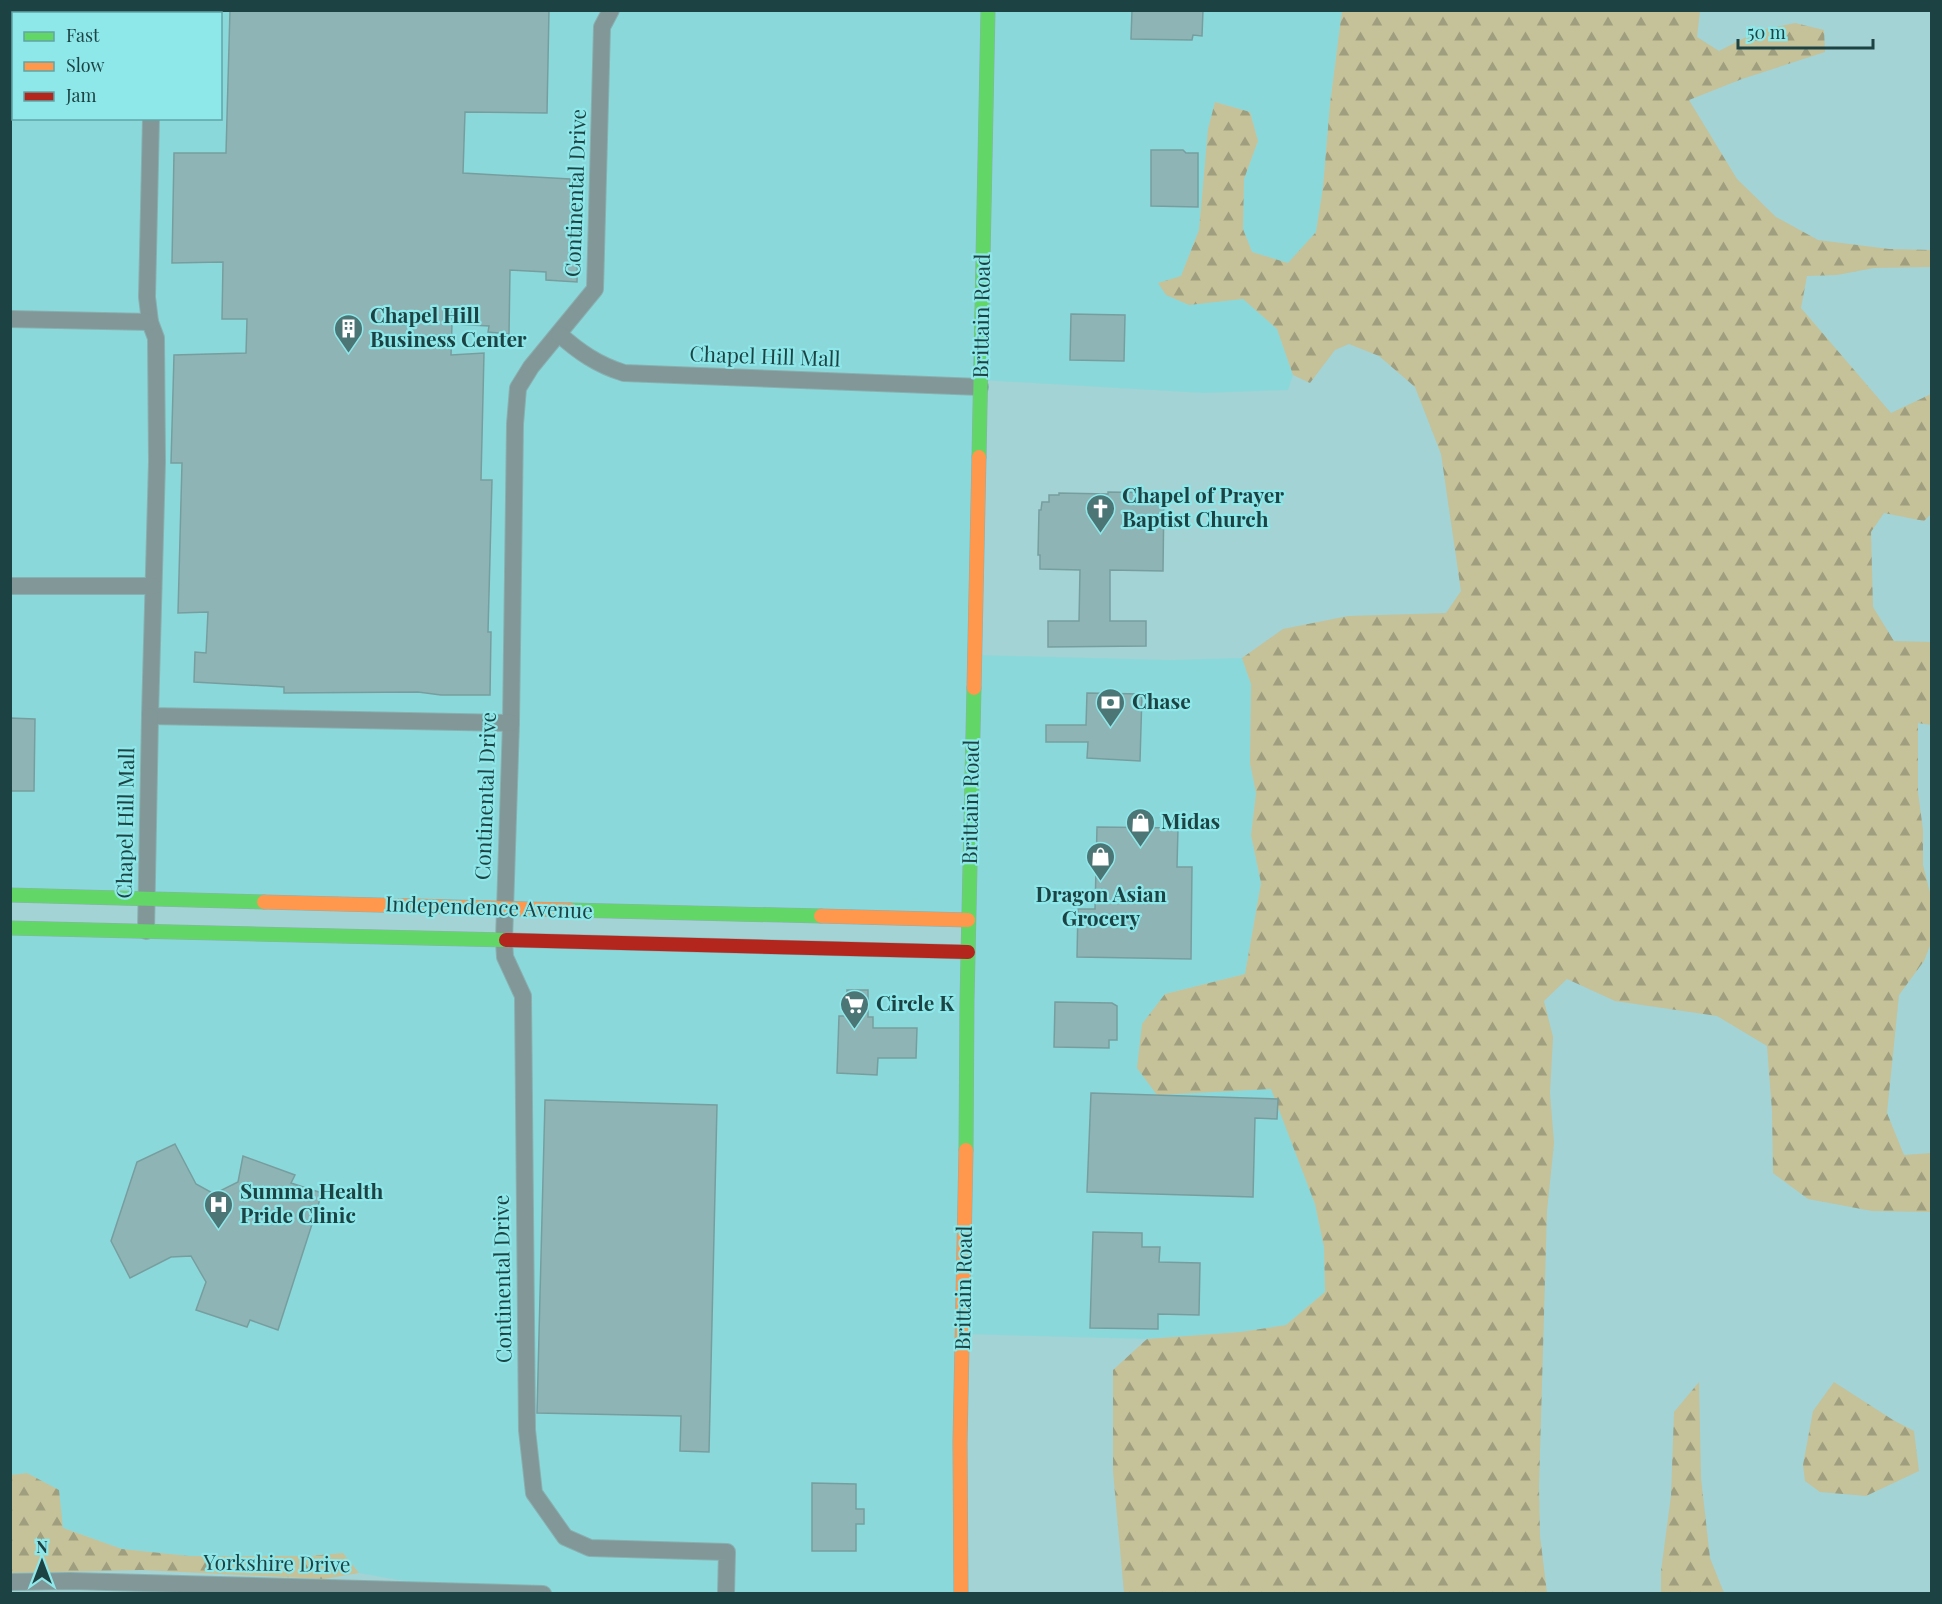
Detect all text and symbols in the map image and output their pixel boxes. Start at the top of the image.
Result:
legend [12,12,222,120]
scale bar [1738,12,1873,50]
text: 50 m [1747,20,1786,44]
text: Fast [66,23,100,47]
text: Slow [66,53,104,77]
text: Jam [65,83,96,107]
street label: Continental Drive [557,108,591,278]
street label: Brittain Road [965,253,995,379]
place label: Chapel Hill Business Center [370,300,527,352]
building icon: Chapel Hill Business Center [333,312,365,354]
street label: Chapel Hill Mall [689,338,841,372]
place label: Chapel of Prayer Baptist Church [1122,480,1284,532]
church icon: Chapel of Prayer Baptist Church [1085,492,1117,534]
bank icon: Chase [1095,686,1127,728]
place label: Chase [1132,686,1191,714]
street label: Continental Drive [467,711,501,881]
street label: Brittain Road [954,739,984,865]
street label: Chapel Hill Mall [109,747,139,899]
shop icon: Midas [1124,806,1156,848]
place label: Midas [1161,806,1220,834]
shop icon: Dragon Asian Grocery [1085,840,1117,882]
place label: Dragon Asian Grocery [1035,879,1167,931]
street label: Independence Avenue [385,888,593,924]
supermarket icon: Circle K [839,988,871,1030]
place label: Circle K [876,988,955,1016]
place label: Summa Health Pride Clinic [240,1176,383,1228]
hospital icon: Summa Health Pride Clinic [203,1188,235,1230]
street label: Continental Drive [486,1195,516,1363]
street label: Brittain Road [947,1225,977,1351]
north arrow [12,1532,72,1592]
text: N [36,1536,48,1557]
street label: Yorkshire Drive [202,1547,351,1577]

